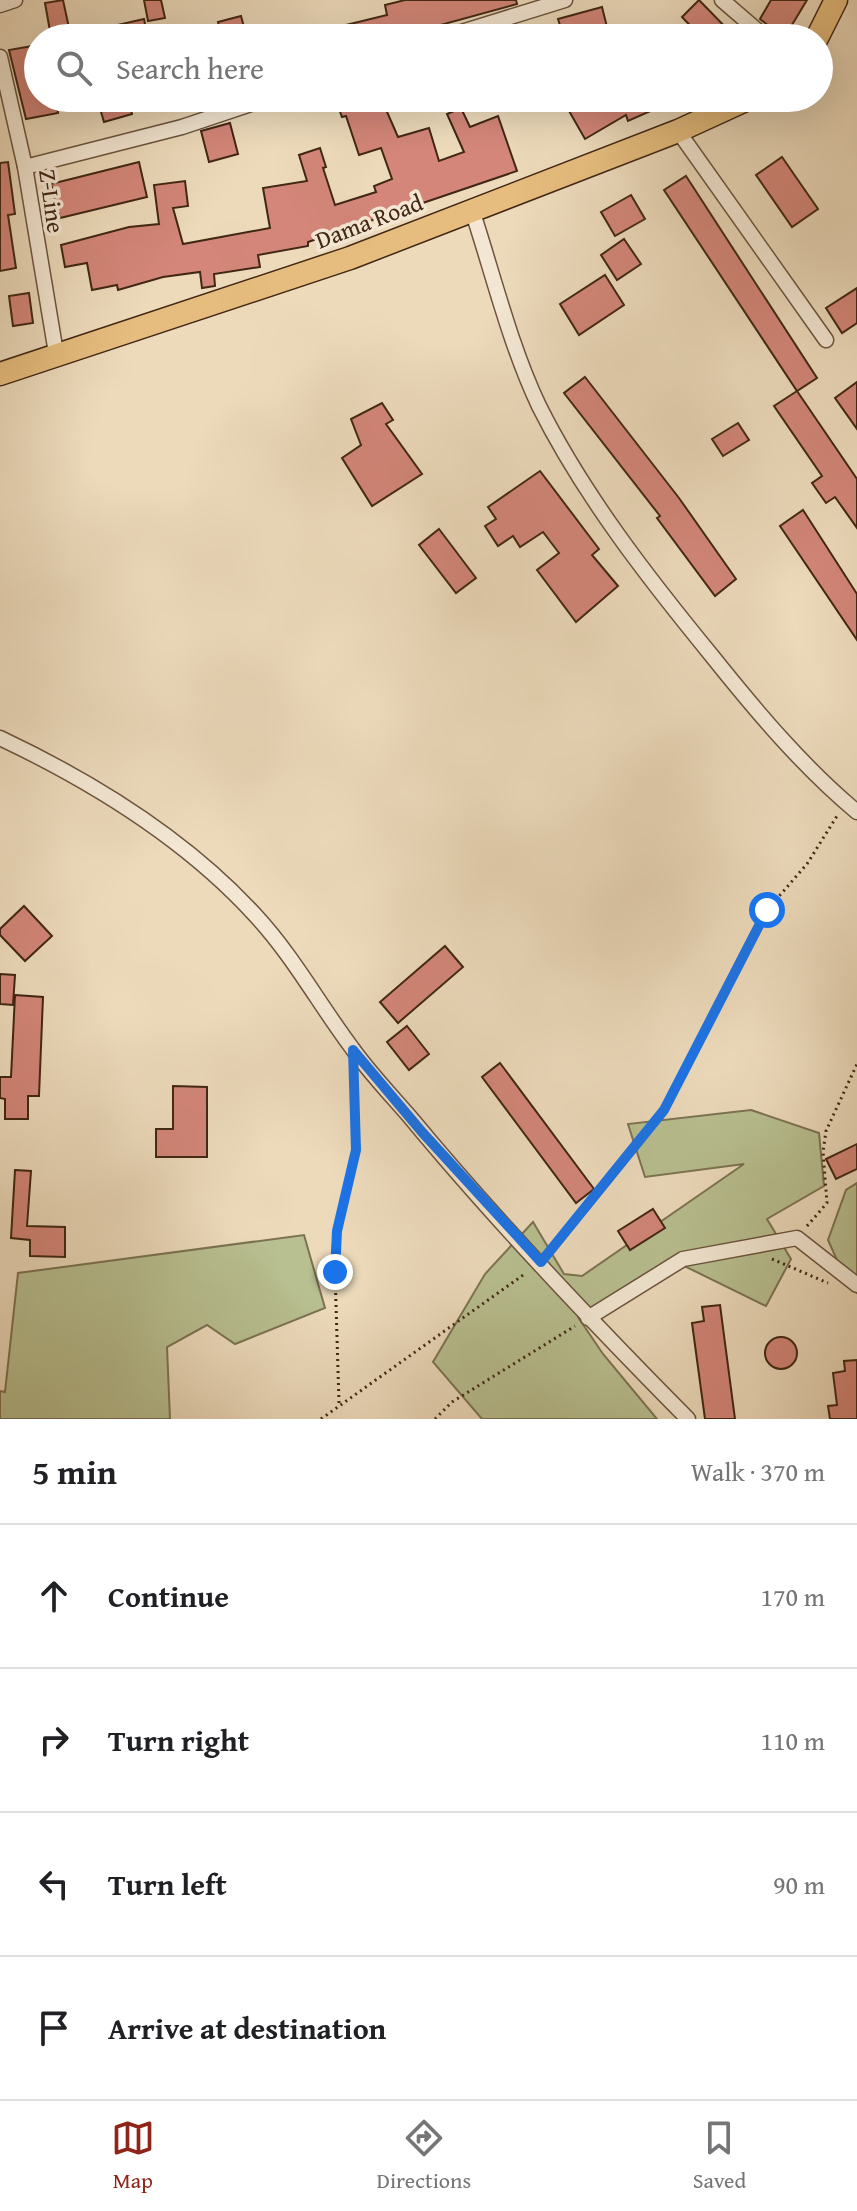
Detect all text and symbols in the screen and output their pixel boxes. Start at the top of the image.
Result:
search box [24,24,833,112]
icon: search [52,46,96,90]
text: Search here [116,46,264,90]
street label: Z-Line [30,167,74,235]
street label: Dama Road [310,184,428,257]
route start [749,892,785,928]
route end [317,1254,353,1290]
text: 5 min [32,1447,117,1496]
text: Walk · 370 m [691,1452,825,1491]
icon: ahead [32,1574,76,1618]
text: Continue [108,1574,229,1618]
text: 170 m [760,1577,825,1616]
icon: right [32,1718,76,1762]
text: Turn right [108,1718,249,1762]
text: 110 m [760,1721,825,1760]
icon: left [32,1862,76,1906]
text: Turn left [108,1862,227,1906]
text: 90 m [773,1865,825,1904]
icon: arrive [32,2006,76,2050]
text: Arrive at destination [108,2006,386,2050]
tab: Map [111,2116,155,2196]
tab: Directions [377,2116,471,2196]
tab: Saved [693,2116,746,2196]

